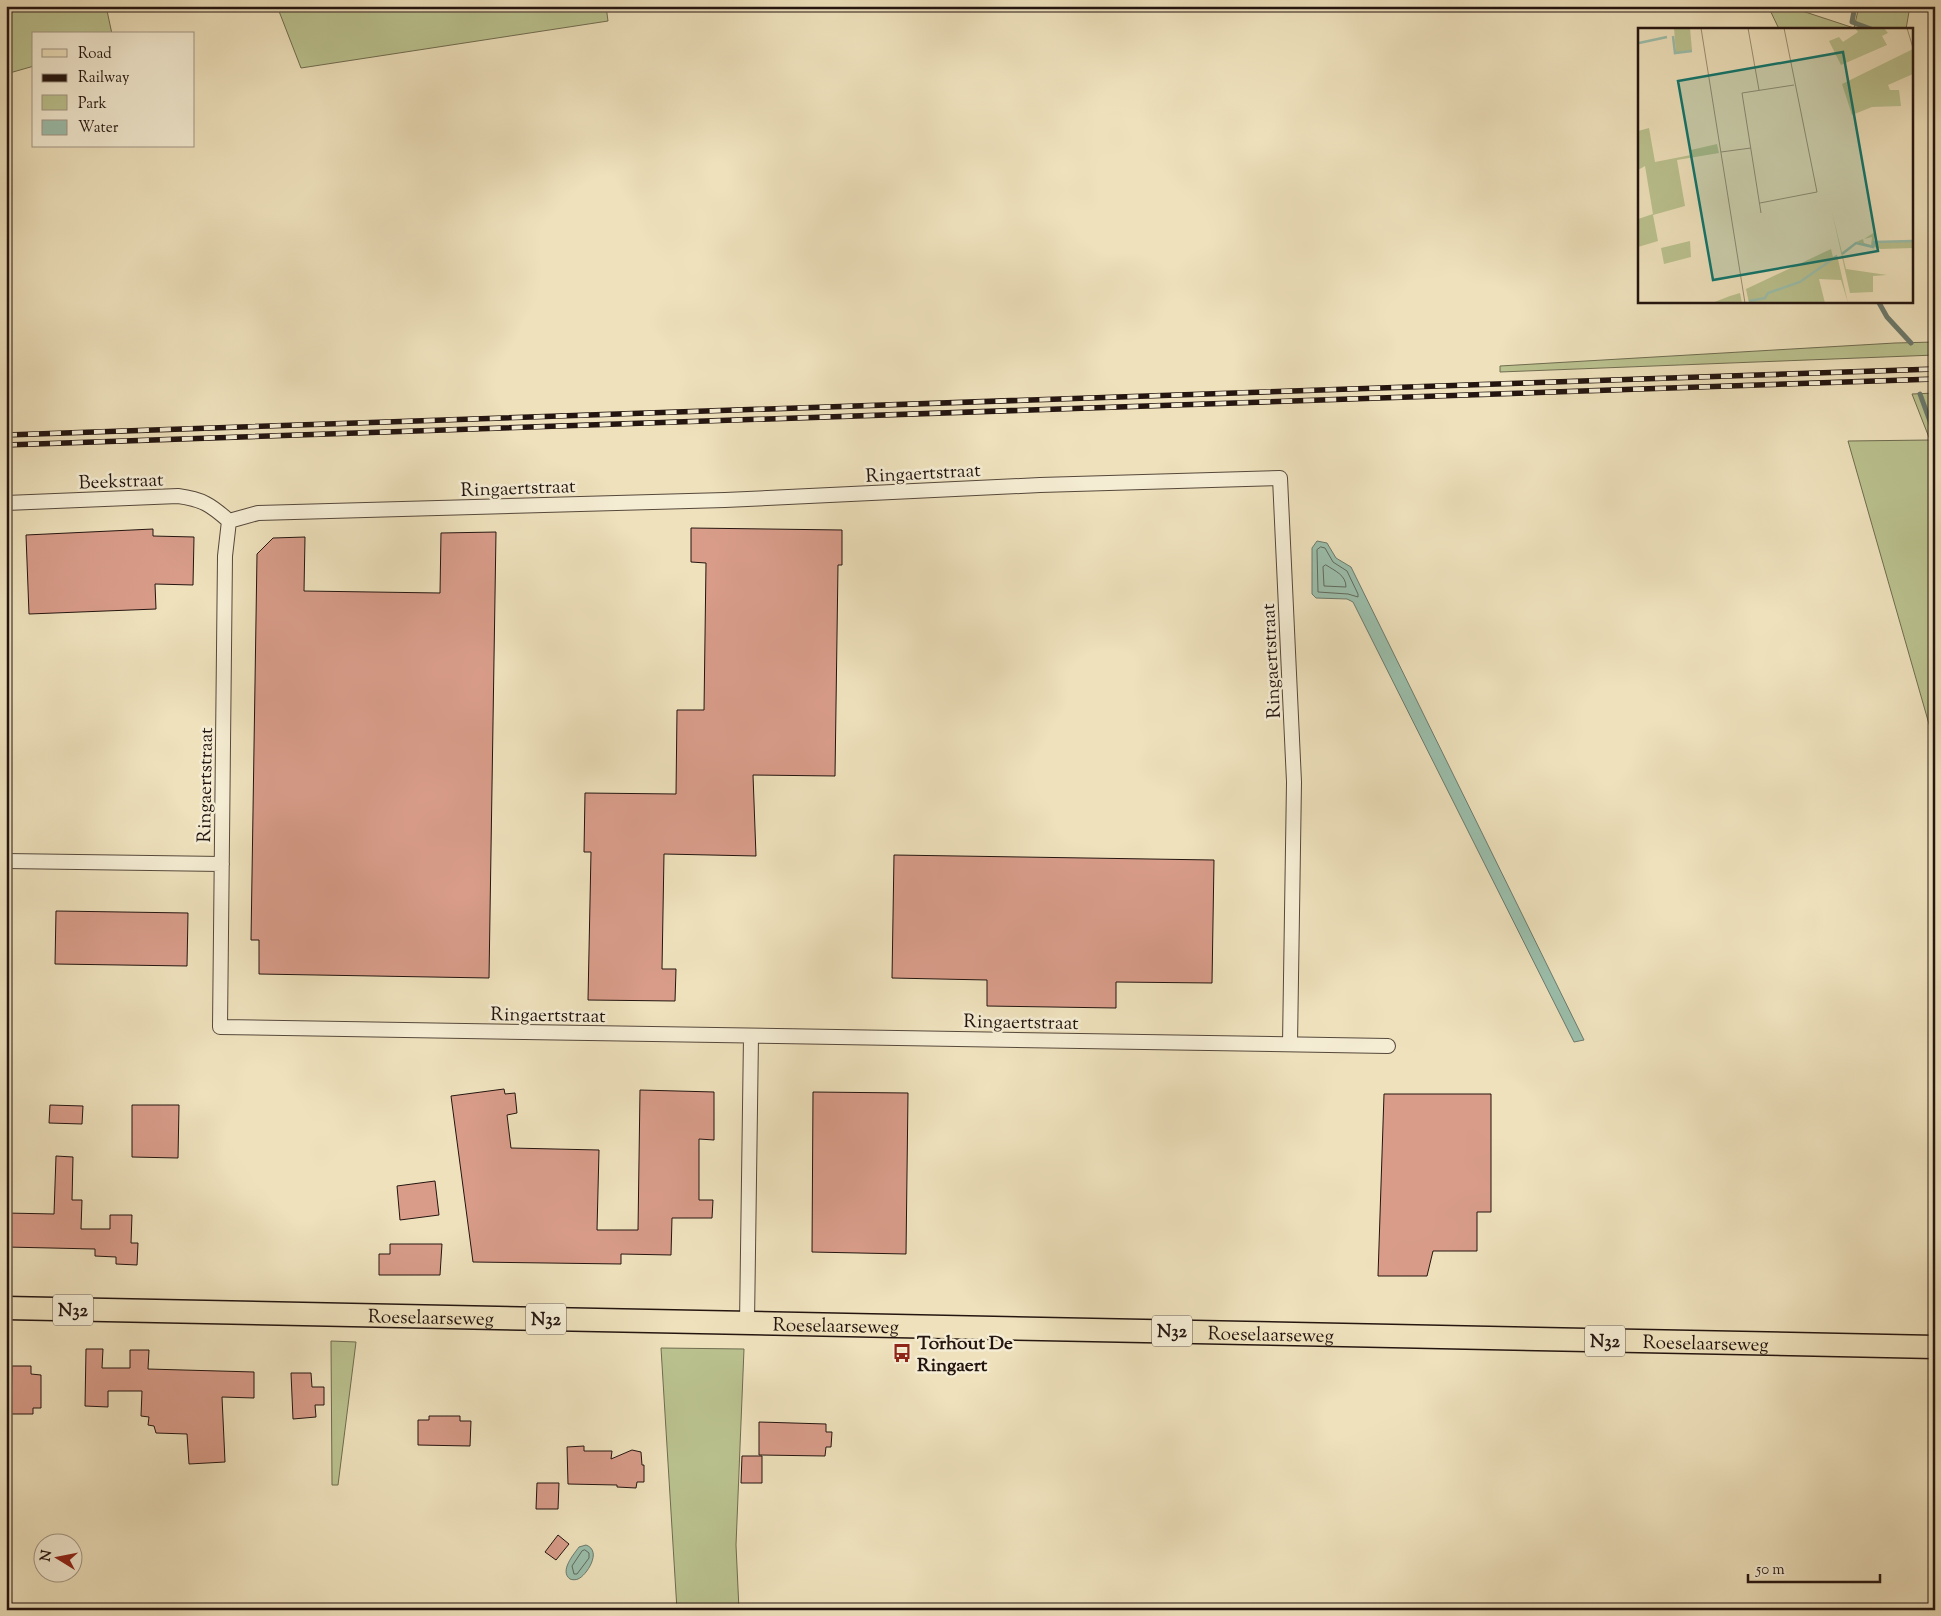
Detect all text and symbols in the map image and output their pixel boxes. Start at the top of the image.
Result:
inset map [1638,28,1914,302]
legend [32,32,195,148]
text: Road [78,44,112,65]
text: Railway [78,68,130,89]
text: Park [78,94,107,115]
text: Water [78,118,119,139]
street label: Ringaertstraat [865,458,982,491]
street label: Beekstraat [78,468,164,497]
street label: Ringaertstraat [460,474,577,505]
street label: Ringaertstraat [1256,602,1289,719]
street label: Ringaertstraat [192,727,221,843]
street label: Ringaertstraat [490,1002,606,1031]
street label: Ringaertstraat [963,1009,1079,1038]
road number: N32 [53,1294,93,1326]
street label: Roeselaarseweg [368,1304,494,1334]
road number: N32 [526,1304,566,1335]
street label: Roeselaarseweg [772,1313,899,1342]
road number: N32 [1152,1315,1192,1346]
street label: Roeselaarseweg [1207,1321,1334,1351]
road number: N32 [1585,1325,1625,1356]
street label: Roeselaarseweg [1642,1330,1769,1360]
place label: Torhout De Ringaert [917,1331,1013,1380]
bus stop icon: Torhout De Ringaert [891,1342,913,1364]
north arrow [32,1534,82,1584]
text: N [36,1549,58,1563]
scale bar [1748,1551,1881,1583]
text: 50 m [1755,1560,1785,1581]

